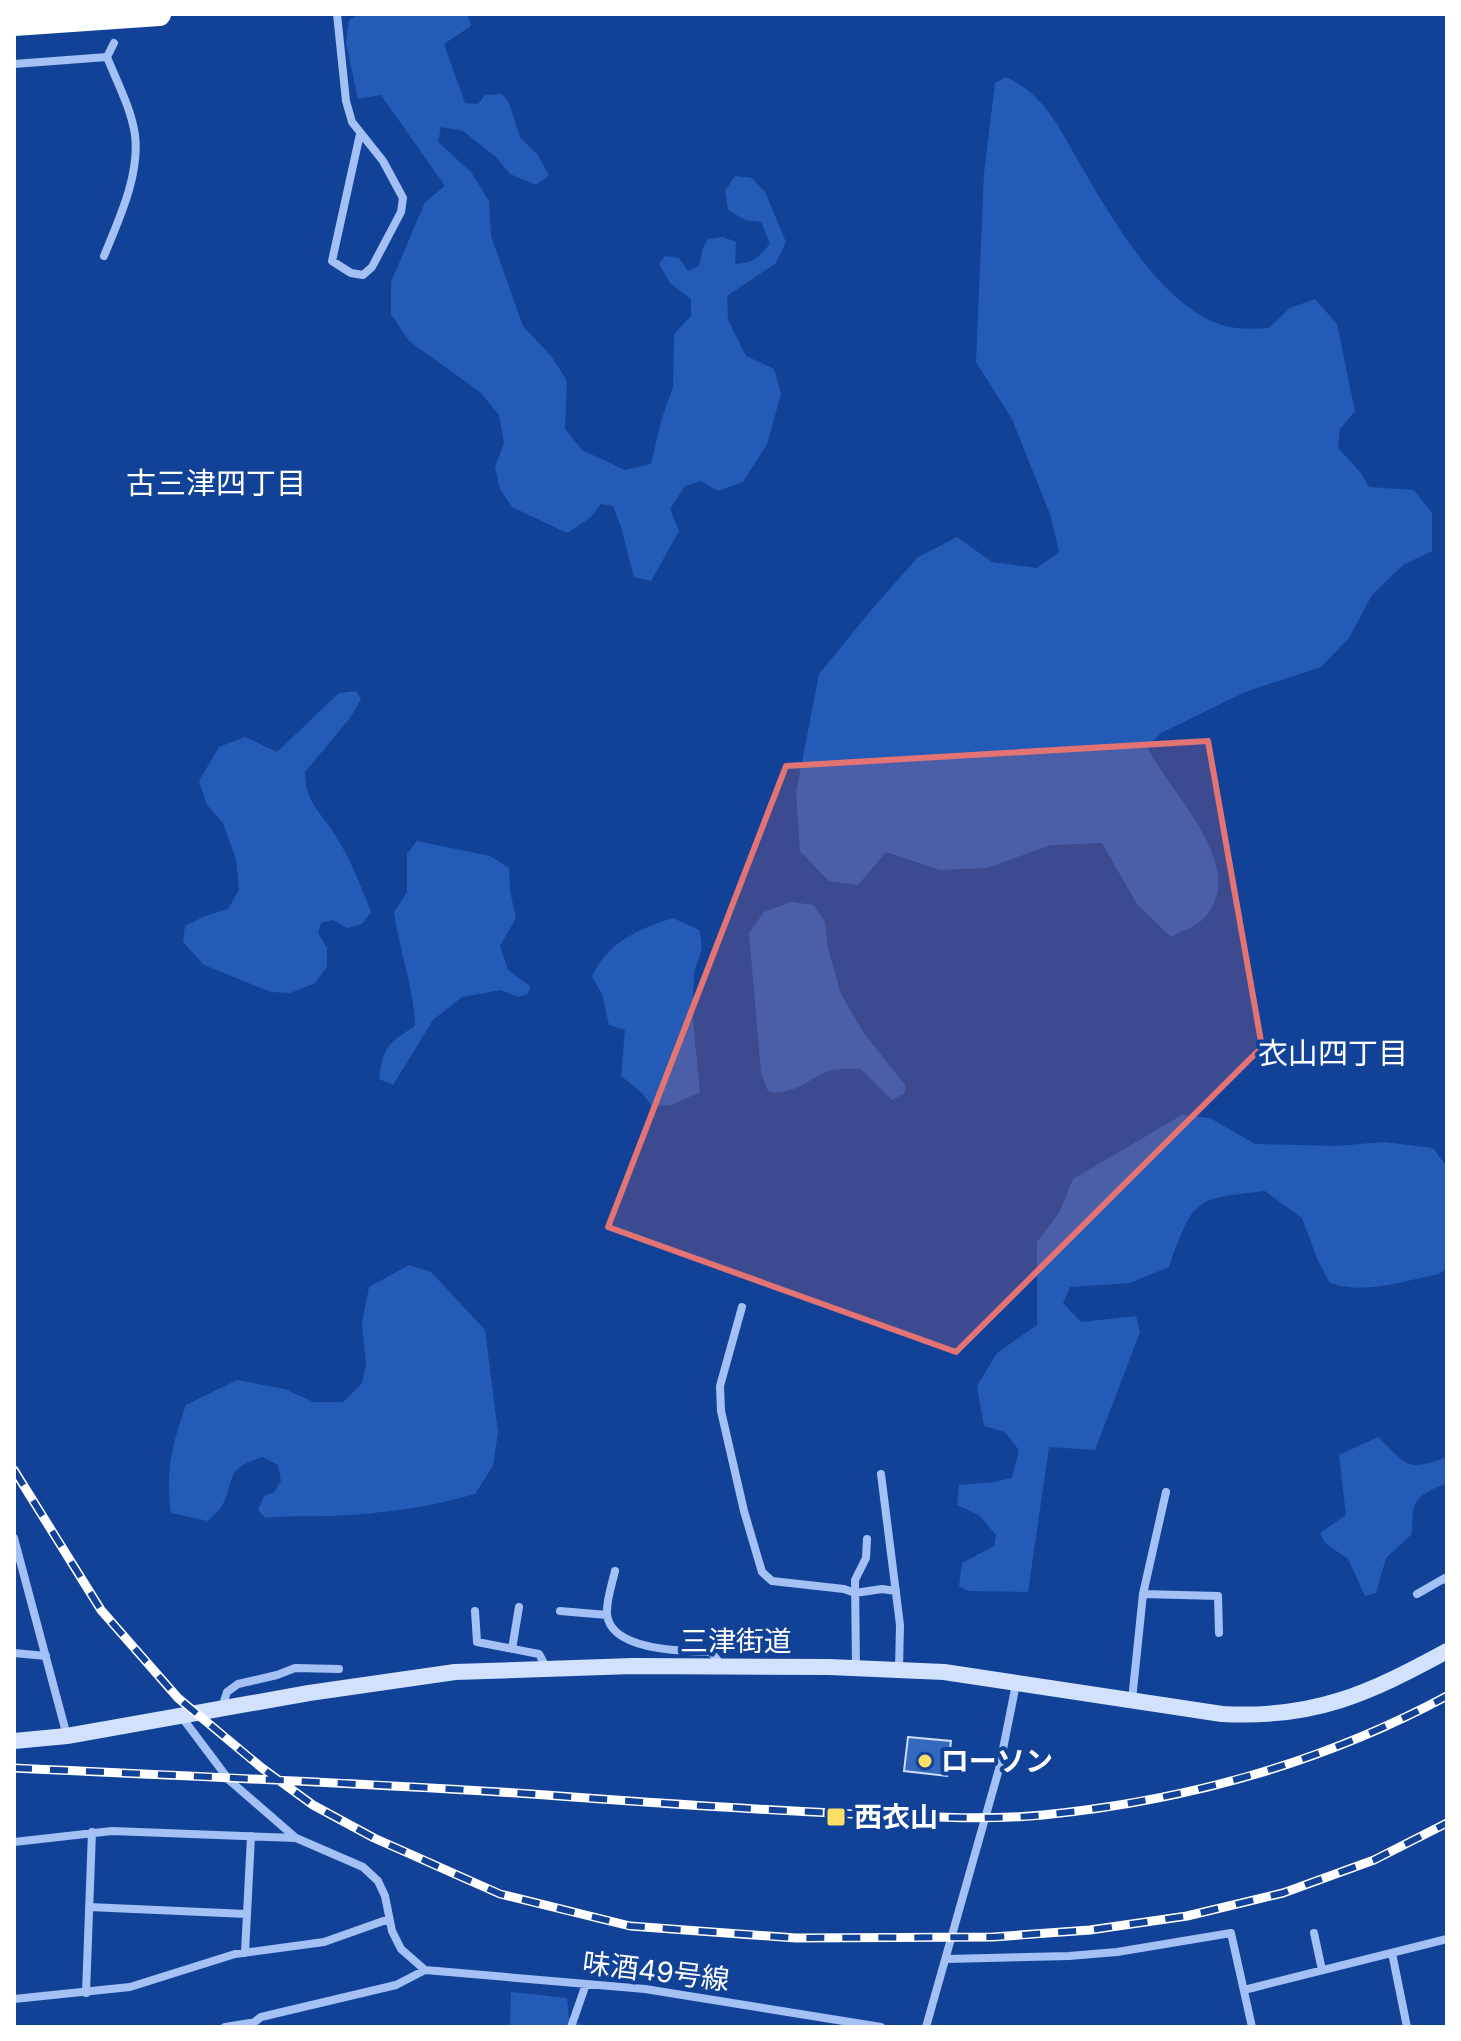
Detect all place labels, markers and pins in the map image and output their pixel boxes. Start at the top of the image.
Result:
place label: ローソン [941,1744,1053,1778]
marker: ローソン [916,1752,934,1770]
place label: 西衣山 [854,1800,938,1834]
marker: 西衣山 [825,1806,847,1828]

